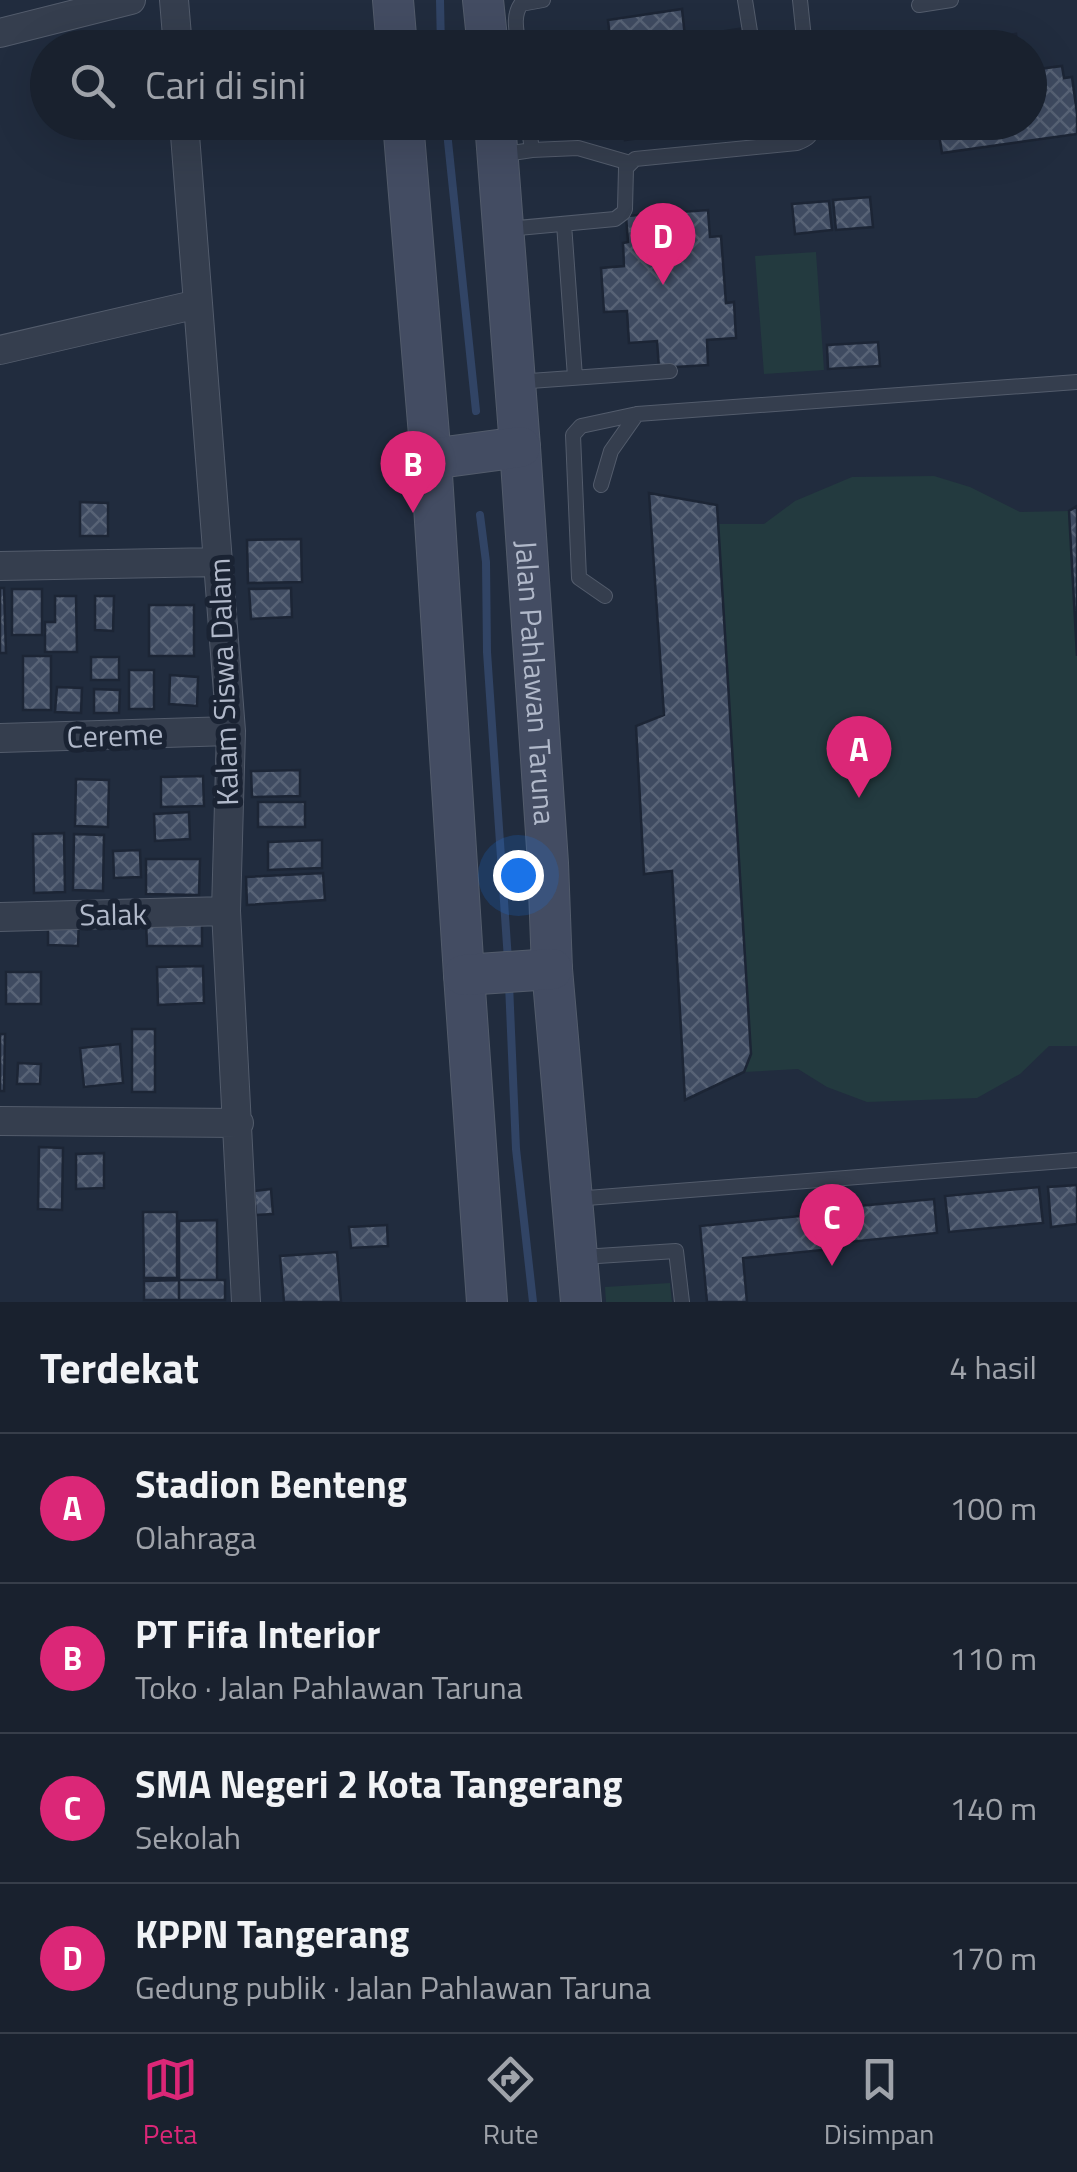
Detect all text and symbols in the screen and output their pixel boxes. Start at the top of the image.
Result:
search box [30,30,1047,140]
text: Cari di sini [145,56,306,114]
icon: search [65,58,120,113]
pin: D [630,202,696,285]
pin: B [380,430,446,513]
street label: Jalan Pahlawan Taruna [503,539,568,826]
street label: Kalam Siswa Dalam [196,557,250,807]
street label: Cereme [66,710,164,760]
pin: A [826,716,892,798]
your location [493,850,544,901]
street label: Salak [79,890,147,938]
pin: C [800,1184,864,1266]
text: Terdekat [40,1335,199,1399]
text: 4 hasil [950,1343,1037,1391]
text: Stadion Benteng [135,1455,407,1513]
text: A [63,1484,82,1532]
text: 100 m [949,1484,1037,1532]
text: Olahraga [135,1513,256,1561]
text: PT Fifa Interior [135,1605,380,1663]
text: B [63,1634,82,1682]
text: 110 m [949,1634,1037,1682]
text: Toko · Jalan Pahlawan Taruna [135,1663,523,1711]
text: SMA Negeri 2 Kota Tangerang [135,1755,623,1813]
text: C [64,1784,81,1832]
text: 140 m [949,1784,1037,1832]
text: Sekolah [135,1813,241,1861]
text: KPPN Tangerang [135,1905,409,1963]
text: D [62,1934,83,1982]
text: 170 m [949,1934,1037,1982]
text: Gedung publik · Jalan Pahlawan Taruna [135,1963,651,2011]
tab: Peta [143,2052,198,2155]
tab: Rute [483,2052,539,2155]
tab: Disimpan [824,2052,934,2155]

